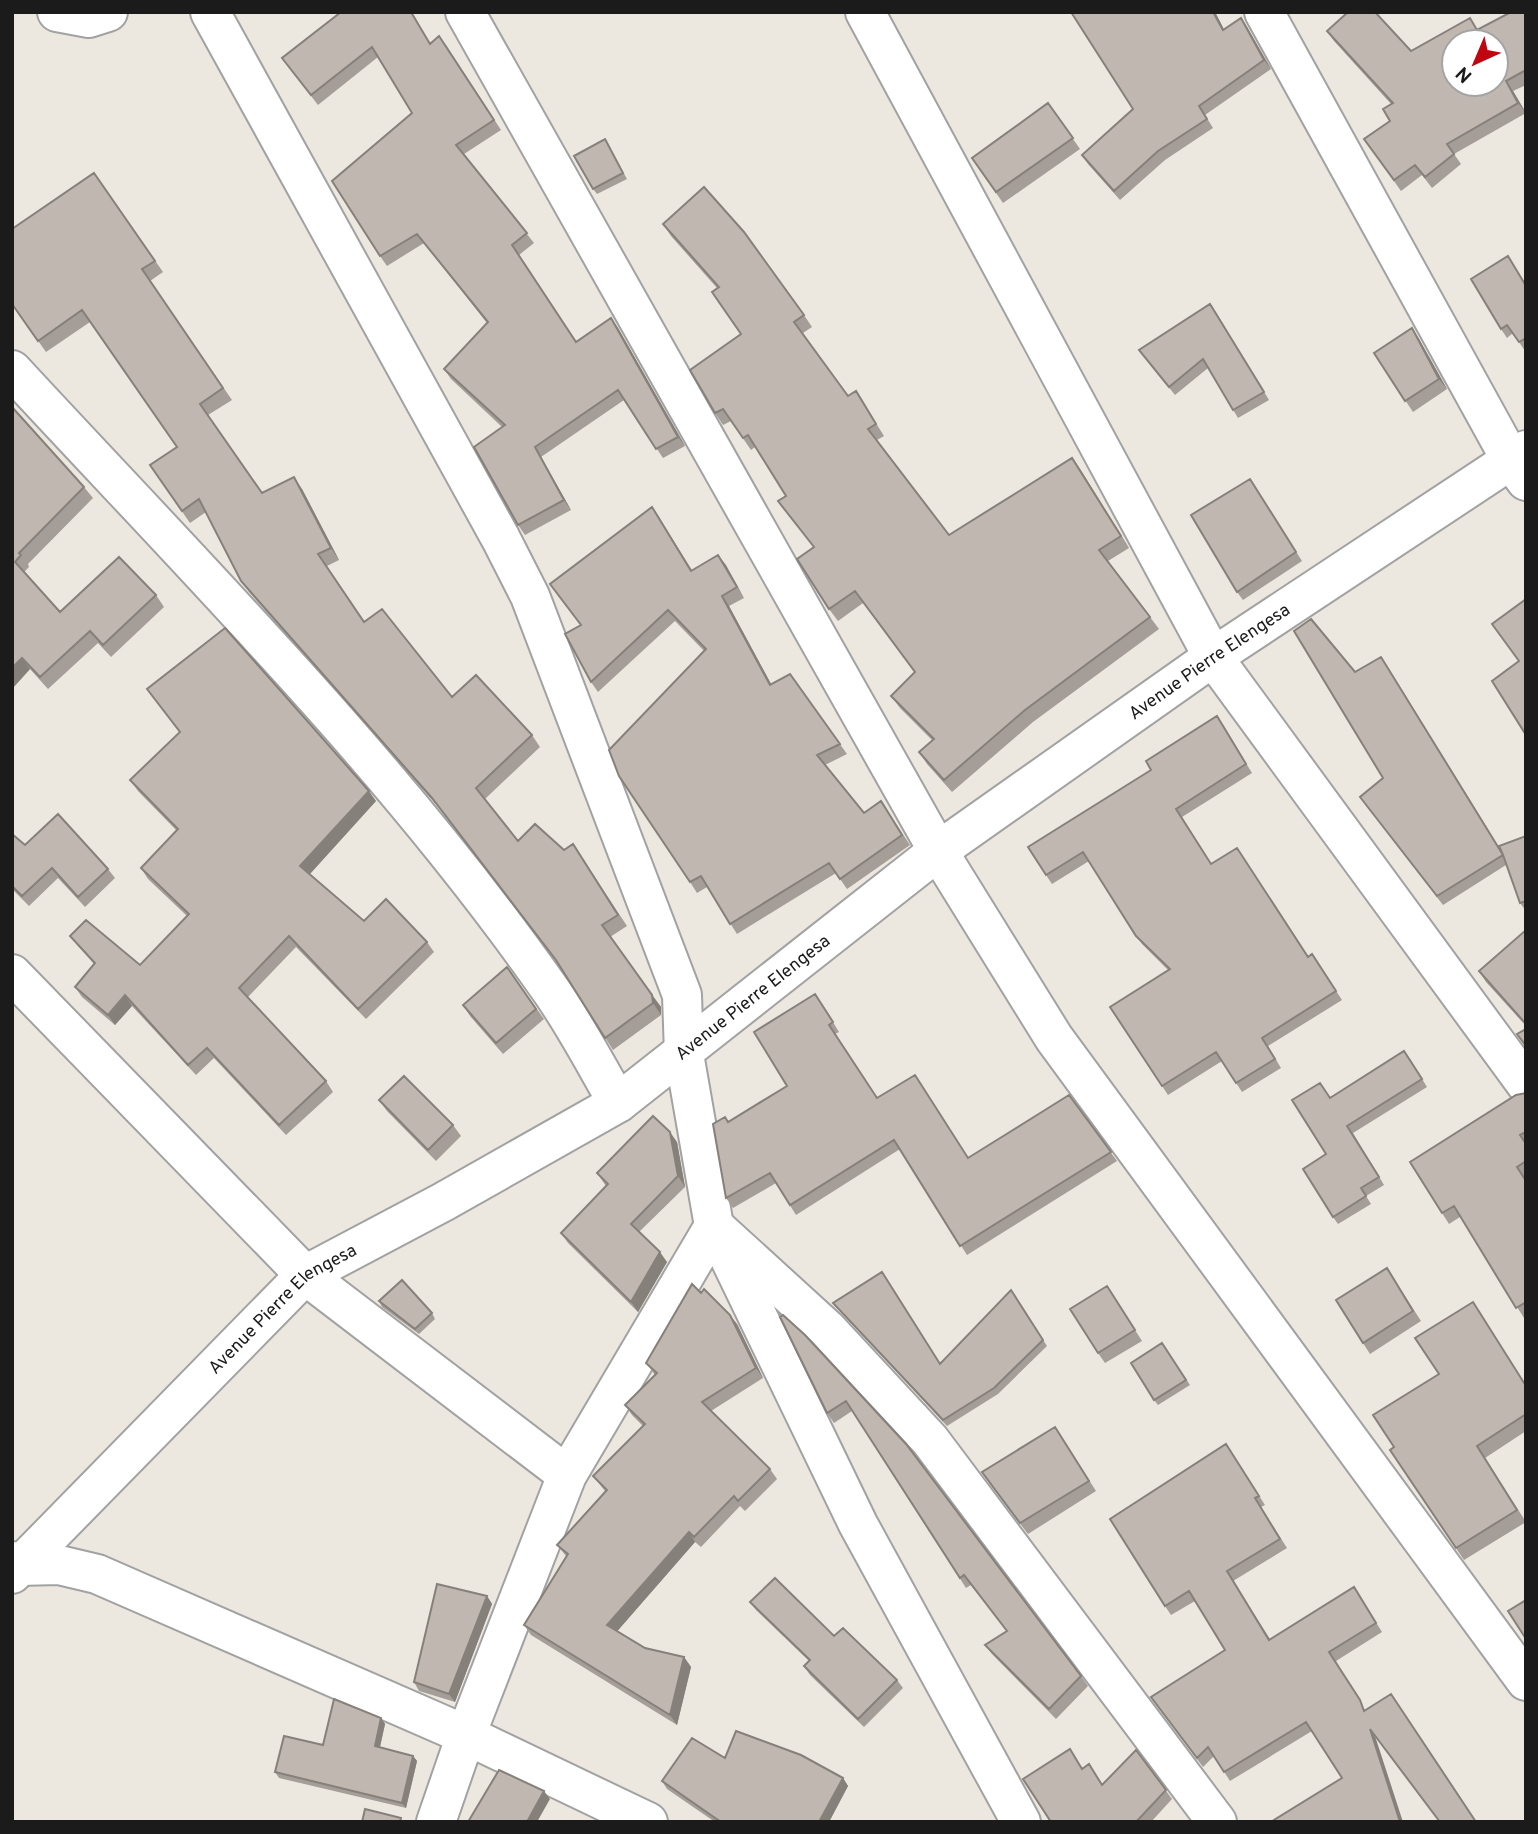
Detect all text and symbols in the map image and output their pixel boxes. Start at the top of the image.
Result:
north arrow [1440,28,1510,98]
text: N [1451,60,1478,87]
street label: Avenue Pierre Elengesa [1125,599,1295,726]
street label: Avenue Pierre Elengesa [671,930,835,1066]
street label: Avenue Pierre Elengesa [204,1240,361,1380]

